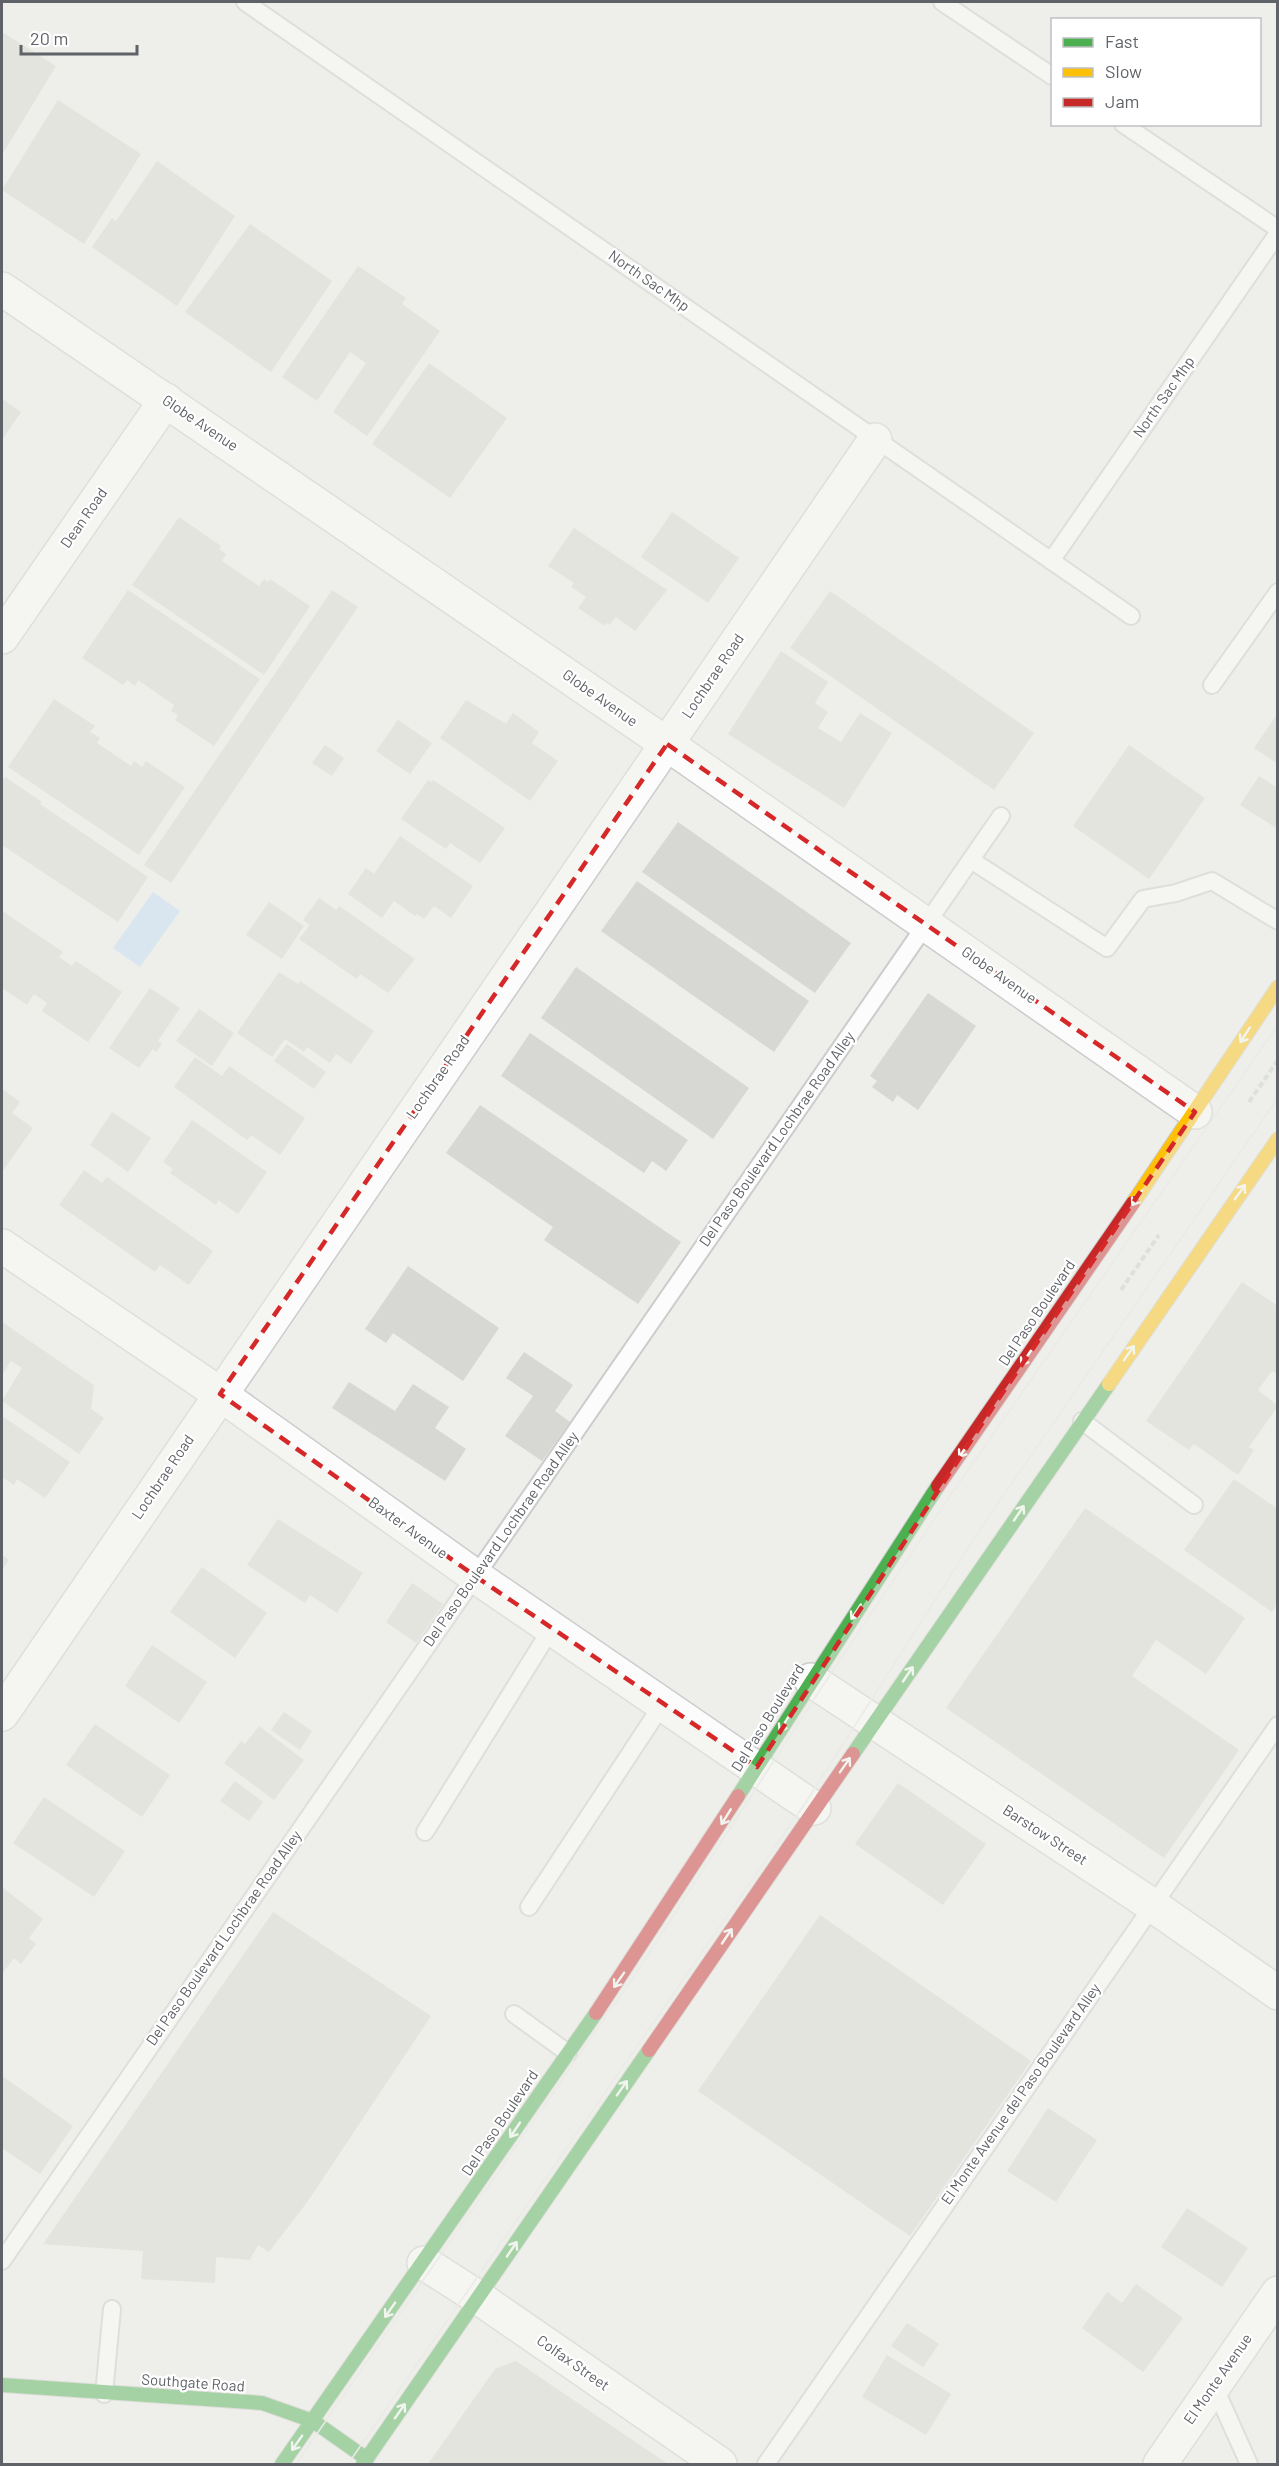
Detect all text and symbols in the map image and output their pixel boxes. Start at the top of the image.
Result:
scale bar [21,18,136,56]
legend [1051,18,1261,126]
text: 20 m [30,27,68,49]
text: Fast [1105,30,1139,52]
text: Slow [1105,60,1142,82]
text: Jam [1105,90,1139,112]
street label: North Sac Mhp [606,246,694,315]
street label: North Sac Mhp [1129,352,1198,440]
street label: Globe Avenue [159,390,242,454]
street label: Dean Road [56,484,110,551]
street label: Lochbrae Road [677,630,747,721]
street label: Globe Avenue [560,665,642,730]
street label: Globe Avenue [959,942,1041,1007]
street label: Del Paso Boulevard Lochbrae Road Alley [695,1027,858,1249]
one-way arrow [1239,1027,1251,1043]
street label: Lochbrae Road [402,1031,473,1122]
one-way arrow [1234,1185,1246,1201]
one-way arrow [1131,1189,1143,1205]
street label: Del Paso Boulevard [994,1256,1078,1369]
one-way arrow [1123,1345,1135,1361]
one-way arrow [1020,1350,1033,1367]
street label: Del Paso Boulevard Lochbrae Road Alley [419,1427,582,1649]
street label: Lochbrae Road [127,1431,197,1522]
one-way arrow [958,1441,970,1457]
street label: Baxter Avenue [365,1492,452,1562]
one-way arrow [1013,1506,1025,1522]
one-way arrow [850,1603,862,1620]
street label: Del Paso Boulevard [727,1660,808,1775]
one-way arrow [902,1666,914,1683]
one-way arrow [778,1715,790,1732]
one-way arrow [839,1758,851,1774]
street label: Barstow Street [1000,1800,1091,1868]
one-way arrow [720,1808,732,1825]
street label: Del Paso Boulevard Lochbrae Road Alley [142,1826,305,2048]
one-way arrow [721,1928,733,1945]
one-way arrow [613,1971,625,1987]
street label: El Monte Avenue del Paso Boulevard Alley [937,1979,1104,2207]
street label: Del Paso Boulevard [457,2066,541,2179]
one-way arrow [616,2081,628,2097]
one-way arrow [509,2121,521,2138]
one-way arrow [506,2241,518,2258]
one-way arrow [384,2302,396,2318]
street label: El Monte Avenue [1179,2330,1255,2427]
street label: Colfax Street [534,2331,613,2394]
street label: Southgate Road [141,2369,245,2395]
one-way arrow [394,2404,406,2420]
one-way arrow [291,2434,303,2450]

